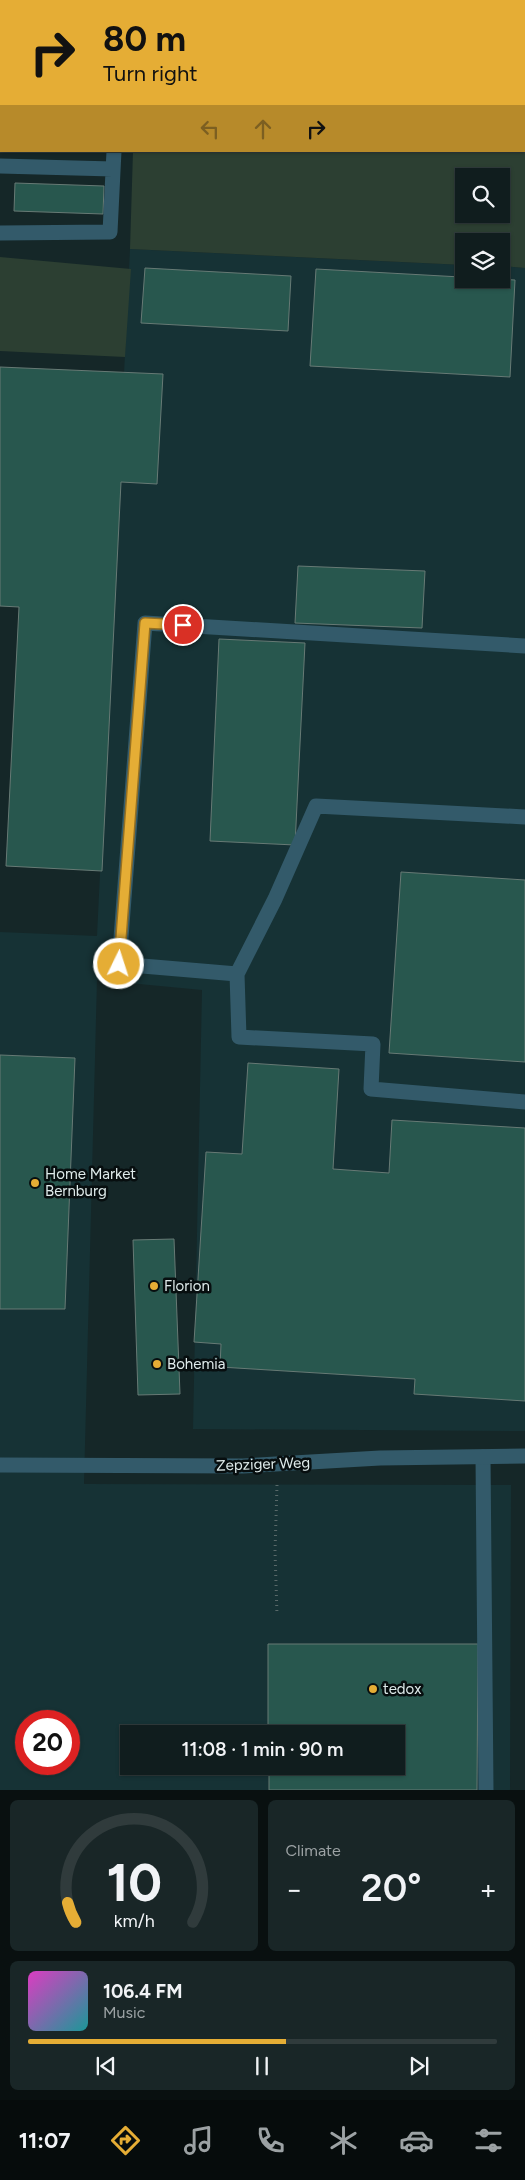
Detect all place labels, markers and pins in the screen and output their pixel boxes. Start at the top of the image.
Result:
pin [162,604,204,646]
place label: Home Market Bernburg [45,1165,136,1200]
marker: Home Market Bernburg [29,1177,41,1189]
place label: Florion [164,1277,210,1295]
marker: Florion [148,1280,160,1292]
place label: Bohemia [167,1355,225,1373]
marker: Bohemia [151,1358,163,1370]
place label: tedox [383,1680,421,1698]
marker: tedox [367,1683,379,1695]

